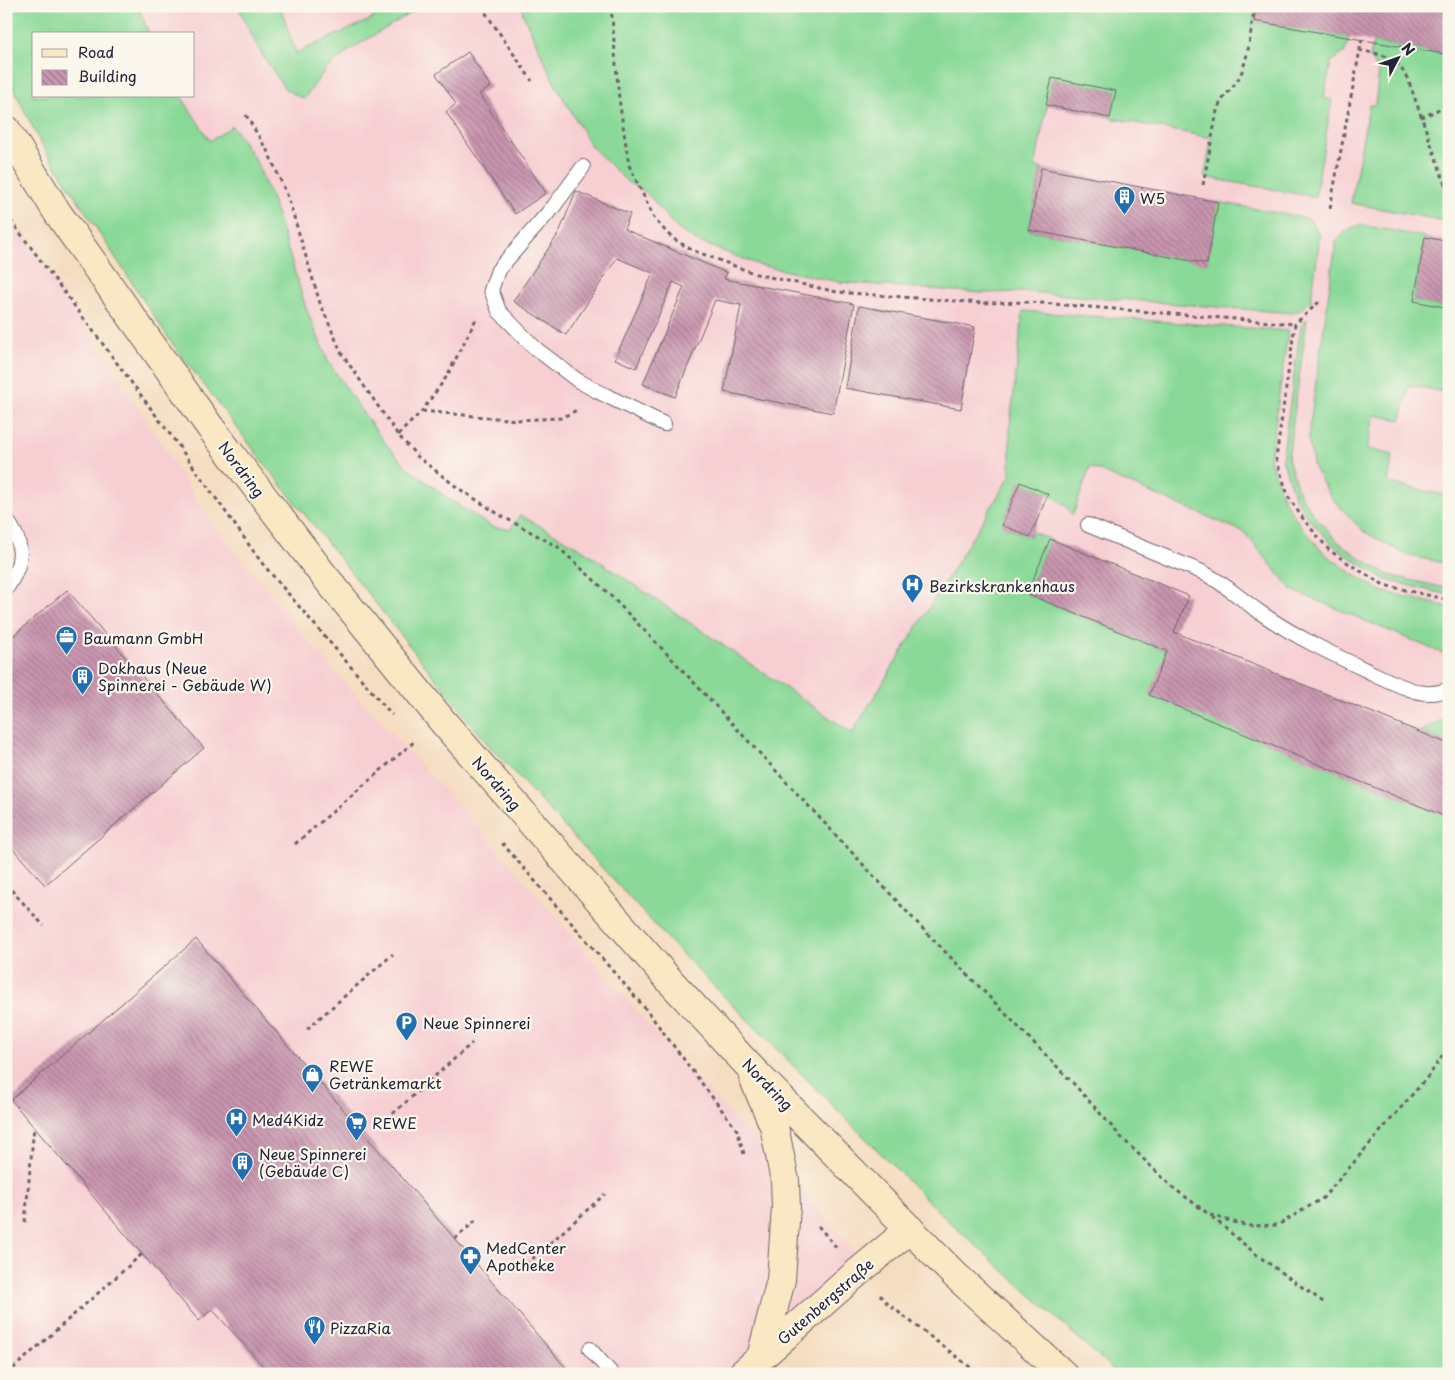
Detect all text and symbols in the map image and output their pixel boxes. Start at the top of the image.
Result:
legend [32,32,195,98]
north arrow [1372,32,1422,82]
text: N [1397,38,1420,60]
text: Road [78,40,114,63]
text: Building [78,64,137,87]
building icon: W5 [1112,185,1136,216]
place label: W5 [1140,186,1165,209]
street label: Nordring [213,436,271,502]
hospital icon: Bezirkskrankenhaus [901,573,925,604]
place label: Bezirkskrankenhaus [929,574,1075,597]
office icon: Baumann GmbH [55,625,79,656]
place label: Baumann GmbH [83,626,203,649]
place label: Dokhaus (Neue Spinnerei - Gebäude W) [98,656,272,696]
building icon: Dokhaus (Neue Spinnerei - Gebäude W) [70,664,94,695]
street label: Nordring [467,751,527,815]
parking icon: Neue Spinnerei [395,1010,419,1041]
place label: Neue Spinnerei [423,1011,531,1034]
street label: Nordring [737,1053,799,1115]
place label: REWE Getränkemarkt [329,1054,442,1094]
shop icon: REWE Getränkemarkt [301,1062,325,1093]
hospital icon: Med4Kidz [224,1107,248,1138]
place label: Med4Kidz [252,1108,324,1131]
supermarket icon: REWE [344,1110,368,1141]
place label: REWE [372,1111,417,1134]
place label: Neue Spinnerei (Gebäude C) [259,1142,367,1182]
building icon: Neue Spinnerei (Gebäude C) [231,1150,255,1181]
place label: MedCenter Apotheke [486,1236,566,1276]
pharmacy icon: MedCenter Apotheke [458,1244,482,1275]
street label: Gutenbergstraße [772,1252,878,1350]
restaurant icon: PizzaRia [302,1315,326,1346]
place label: PizzaRia [330,1316,391,1339]

